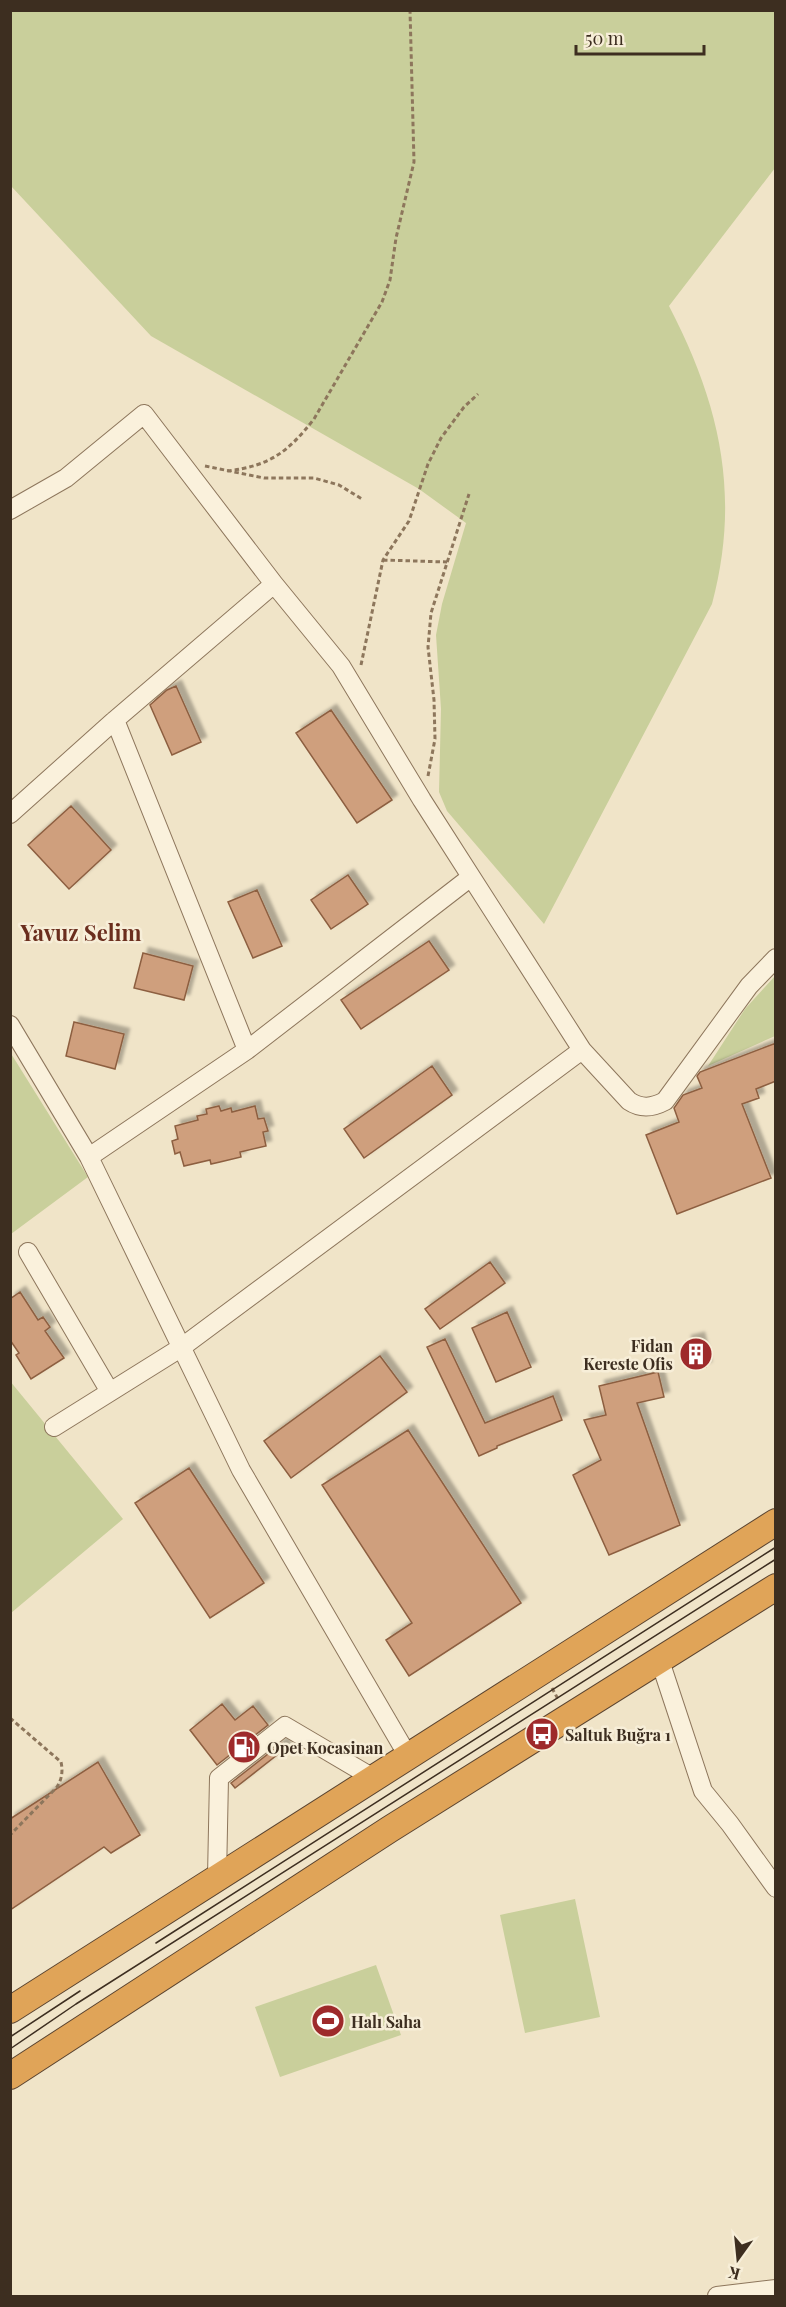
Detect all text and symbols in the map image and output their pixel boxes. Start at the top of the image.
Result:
scale bar [576,18,704,56]
text: 50 m [585,26,624,50]
district label: Yavuz Selim [20,917,142,947]
place label: Fidan Kereste Ofis [583,1335,673,1374]
building icon: Fidan Kereste Ofis [678,1336,714,1372]
bus stop icon: Saltuk Buğra 1 [524,1716,560,1752]
place label: Saltuk Buğra 1 [565,1724,671,1745]
fuel station icon: Opet Kocasinan [226,1729,262,1765]
place label: Opet Kocasinan [267,1737,384,1758]
sports icon: Halı Saha [310,2003,346,2039]
place label: Halı Saha [351,2011,422,2032]
north arrow [708,2229,768,2289]
text: K [725,2262,742,2286]

